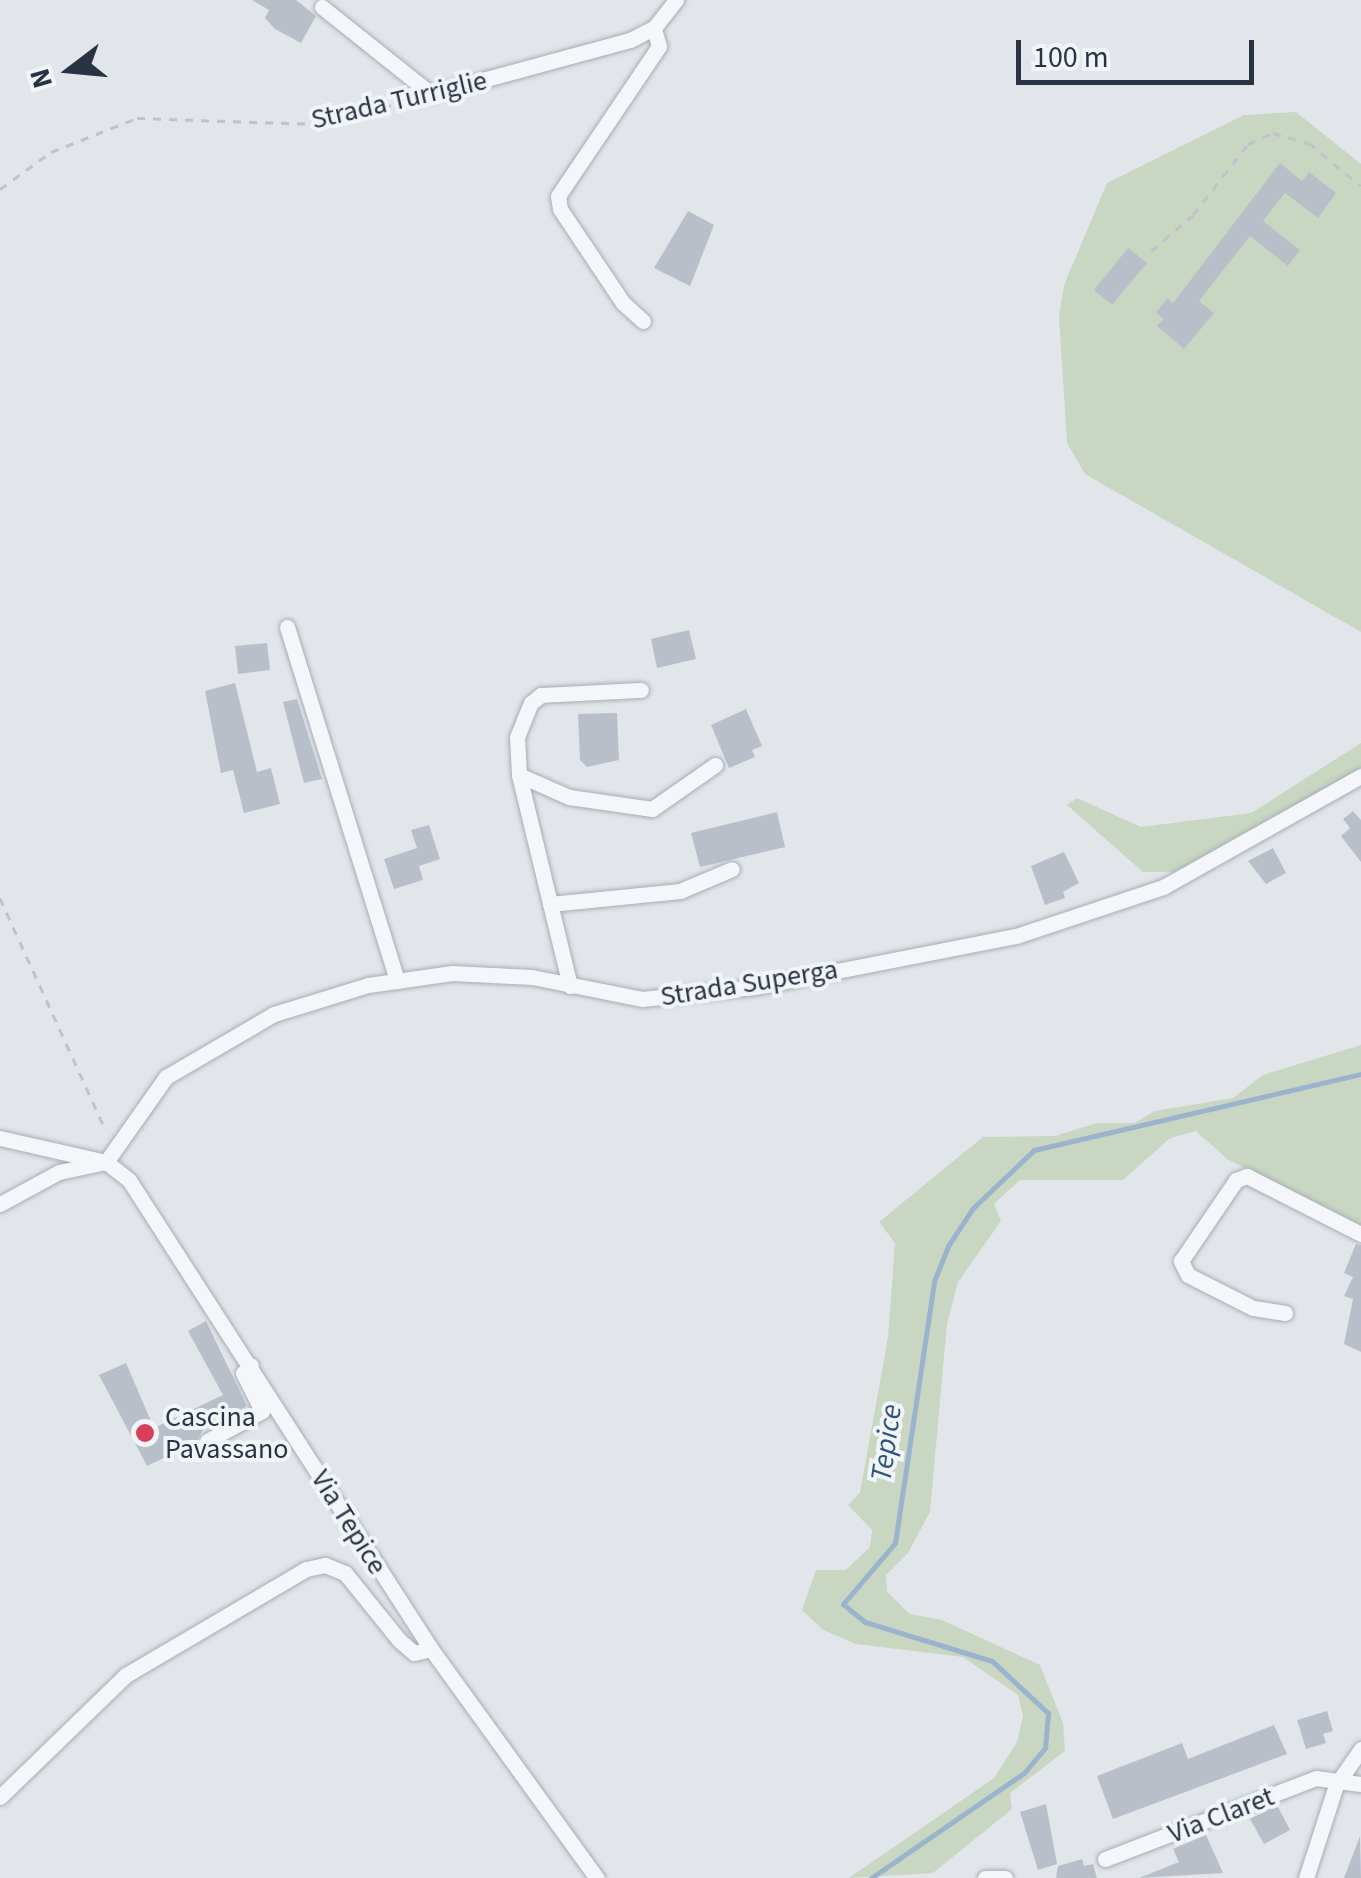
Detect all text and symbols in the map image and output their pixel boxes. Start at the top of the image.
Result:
north arrow [20,20,120,120]
scale bar [1021,20,1258,82]
text: 100 m [1033,36,1109,79]
street label: Strada Turriglie [308,63,490,137]
text: N [19,64,63,93]
street label: Strada Superga [658,952,840,1014]
place label: Cascina Pavassano [165,1400,288,1466]
water label: Tepice [864,1402,910,1484]
marker: Cascina Pavassano [134,1422,156,1444]
street label: Via Tepice [304,1464,394,1580]
street label: Via Claret [1163,1779,1279,1851]

